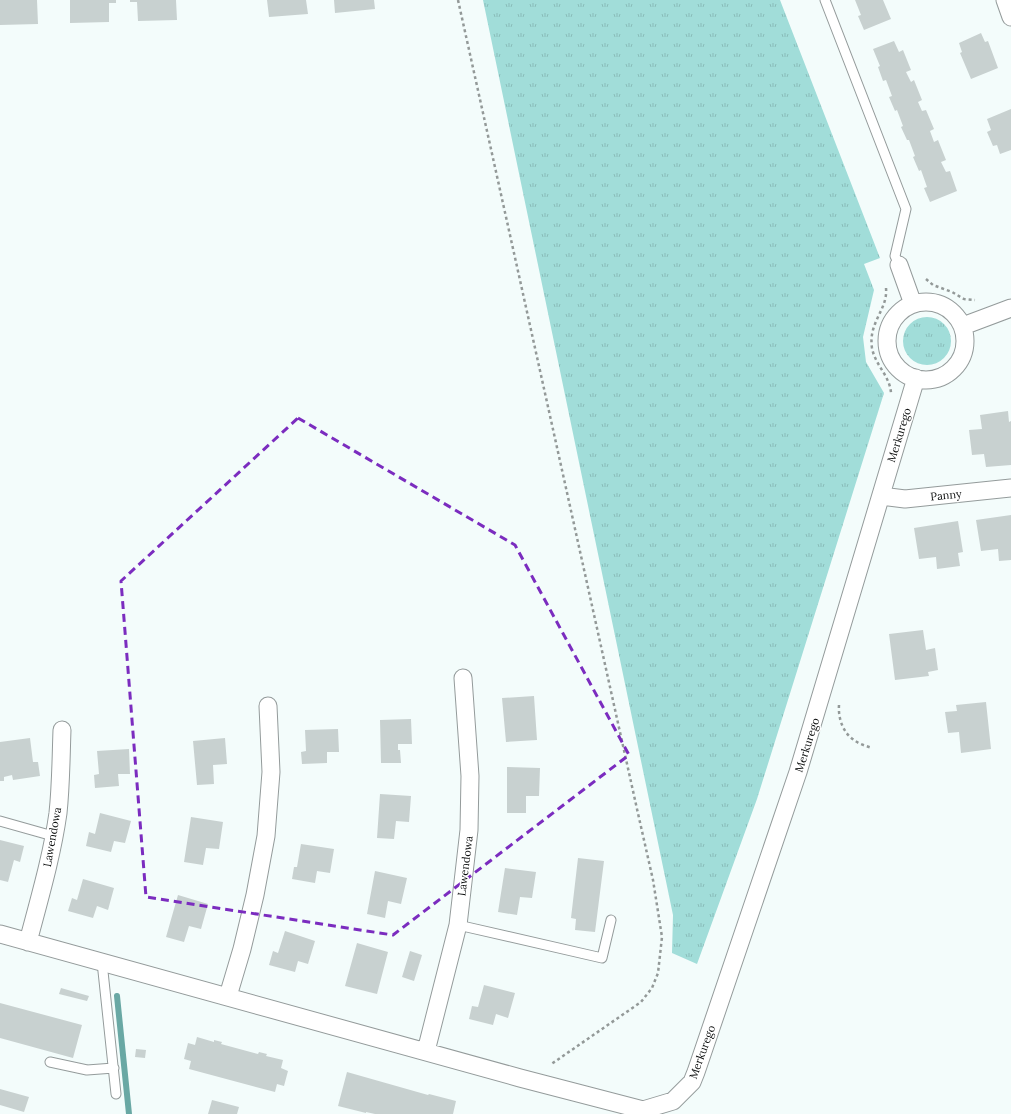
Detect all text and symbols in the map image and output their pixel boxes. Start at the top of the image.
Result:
street label: Merkurego [884,406,914,464]
street label: Panny [930,486,963,504]
street label: Merkurego [792,716,822,774]
street label: Lawendowa [40,806,64,868]
street label: Lawendowa [454,835,476,897]
street label: Merkurego [686,1023,718,1081]

